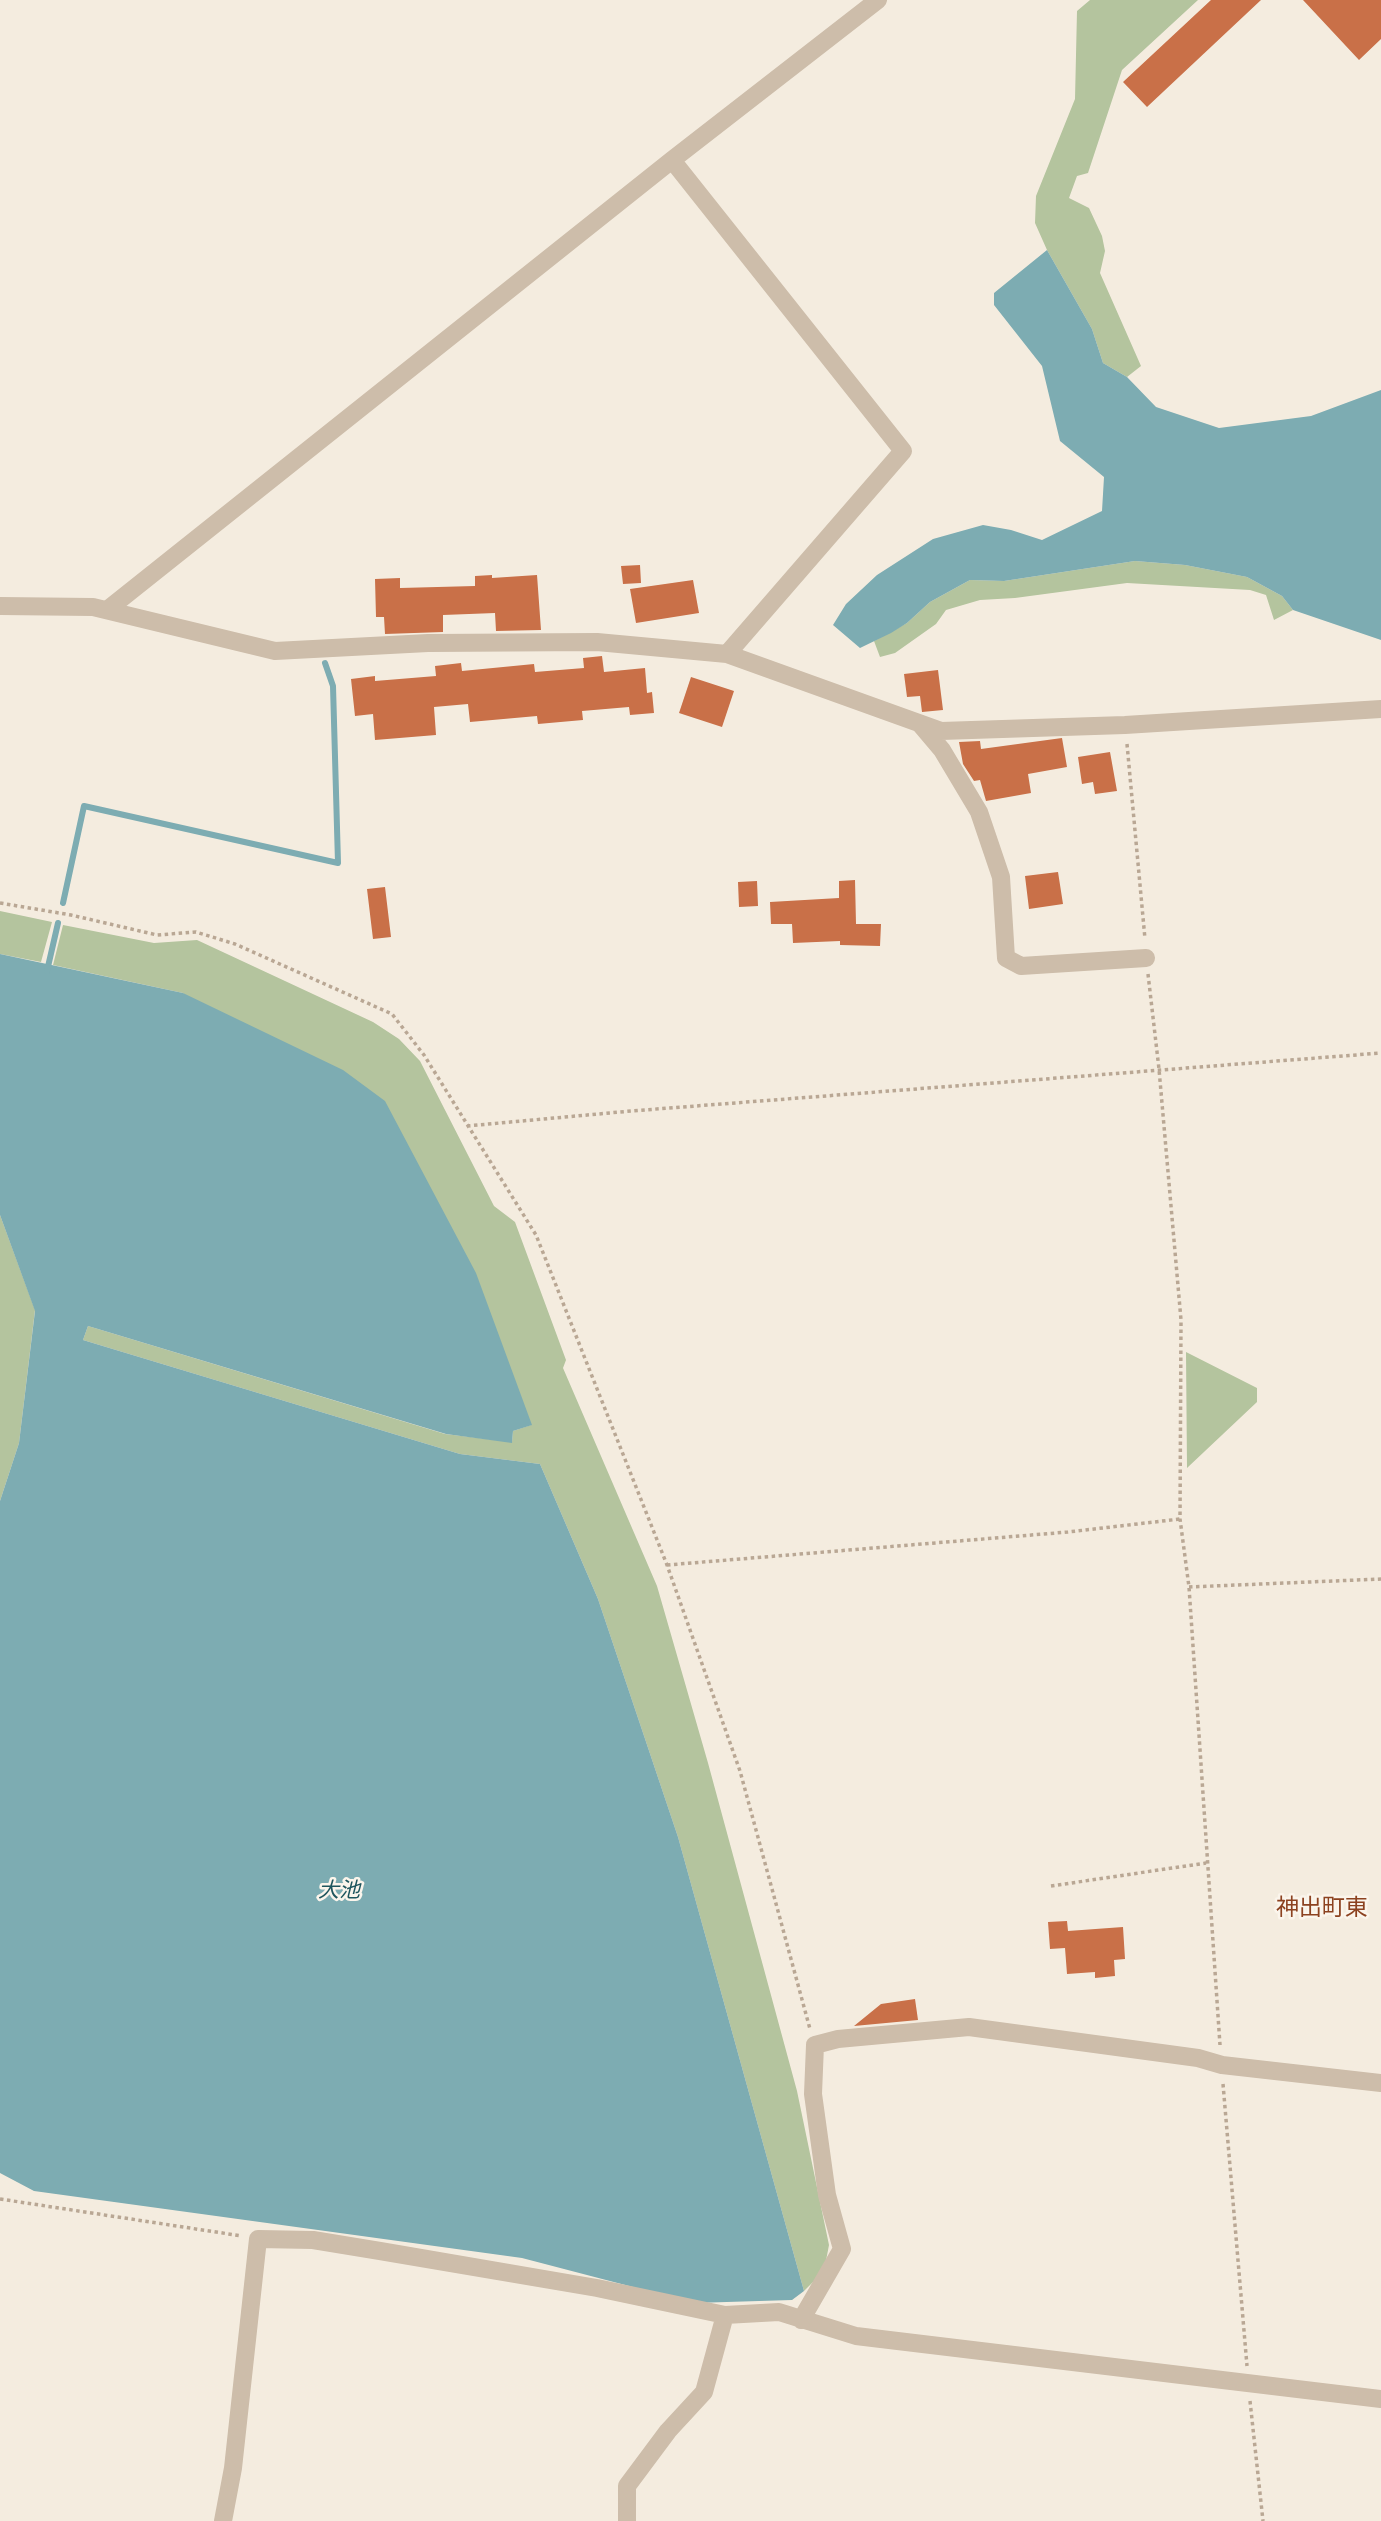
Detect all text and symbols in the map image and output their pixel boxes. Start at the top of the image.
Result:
water label: 大池 [318,1878,360,1904]
district label: 神出町東 [1276,1894,1368,1922]

